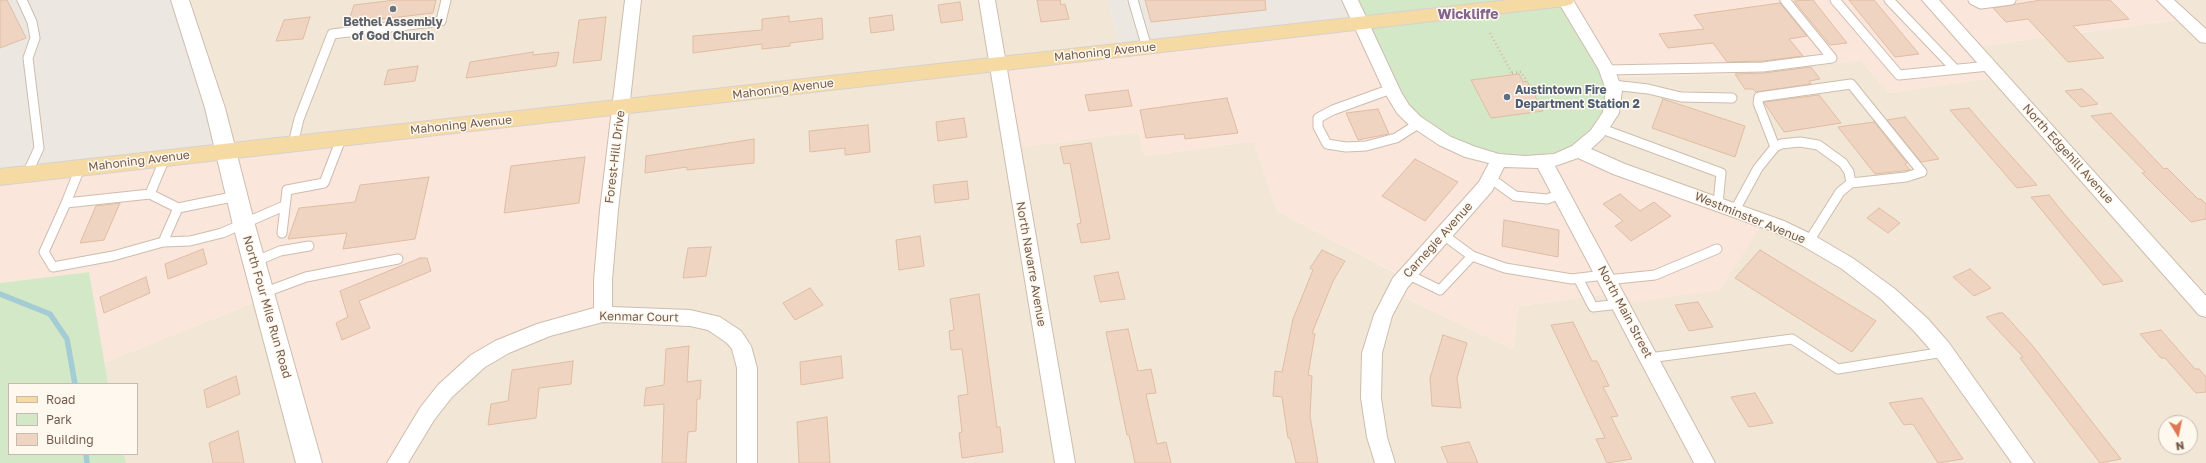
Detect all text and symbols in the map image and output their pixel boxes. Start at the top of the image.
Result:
marker: Bethel Assembly of God Church [388,4,398,14]
district label: Wickliffe [1437,7,1499,23]
place label: Bethel Assembly of God Church [343,15,443,43]
street label: Mahoning Avenue [1053,39,1157,65]
street label: Mahoning Avenue [731,76,835,102]
place label: Austintown Fire Department Station 2 [1515,83,1640,111]
marker: Austintown Fire Department Station 2 [1502,92,1512,102]
street label: North Edgehill Avenue [2019,101,2117,207]
street label: Forest-Hill Drive [602,109,628,205]
street label: Mahoning Avenue [409,112,513,138]
street label: Mahoning Avenue [87,148,191,174]
street label: Westminster Avenue [1692,189,1808,247]
street label: Carnegie Avenue [1400,199,1476,281]
street label: North Navarre Avenue [1013,200,1049,328]
street label: North Four Mile Run Road [240,234,294,380]
street label: North Main Street [1595,263,1655,361]
street label: Kenmar Court [599,309,679,325]
legend [8,383,138,455]
text: Road [46,392,75,407]
text: Park [46,412,72,427]
north arrow [2158,415,2198,455]
text: Building [46,432,94,447]
text: N [2175,439,2185,453]

